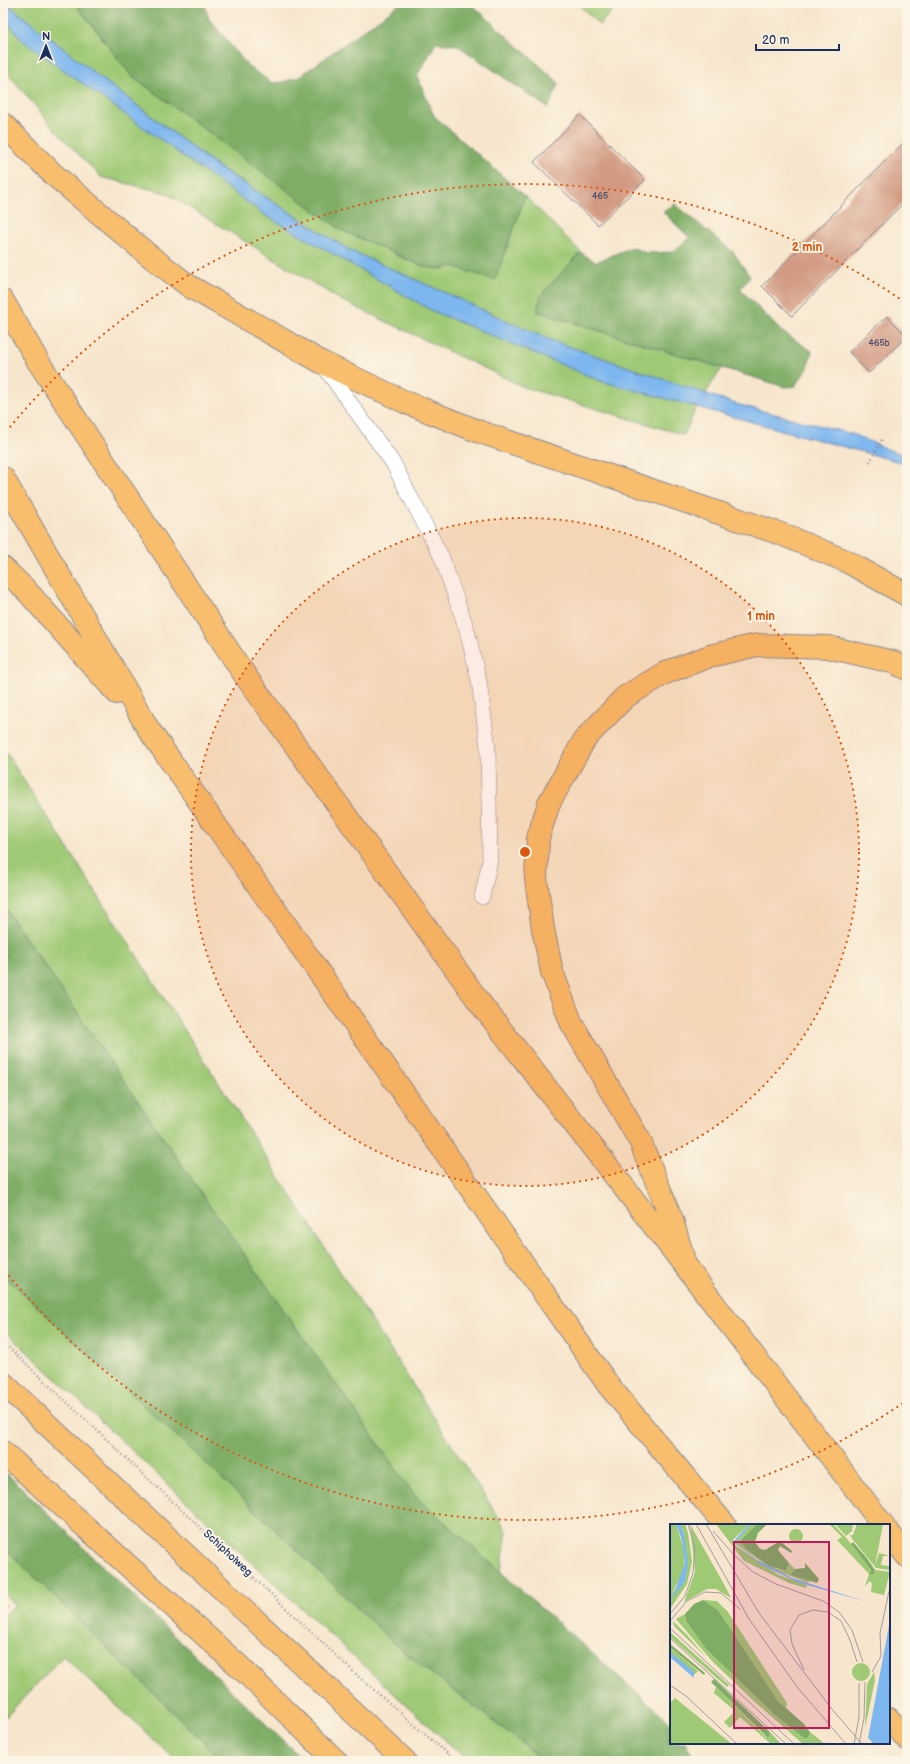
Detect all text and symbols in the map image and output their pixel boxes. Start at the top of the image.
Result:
north arrow [26,26,66,66]
scale bar [756,26,839,52]
text: N [42,30,50,43]
text: 20 m [762,33,789,48]
house number: 465 [592,191,608,202]
text: 2 min [792,240,822,255]
house number: 465b [868,338,890,349]
text: 1 min [747,609,775,624]
centre of rings [518,845,532,859]
inset map [670,1524,890,1744]
street label: Schipholweg [201,1527,255,1579]

